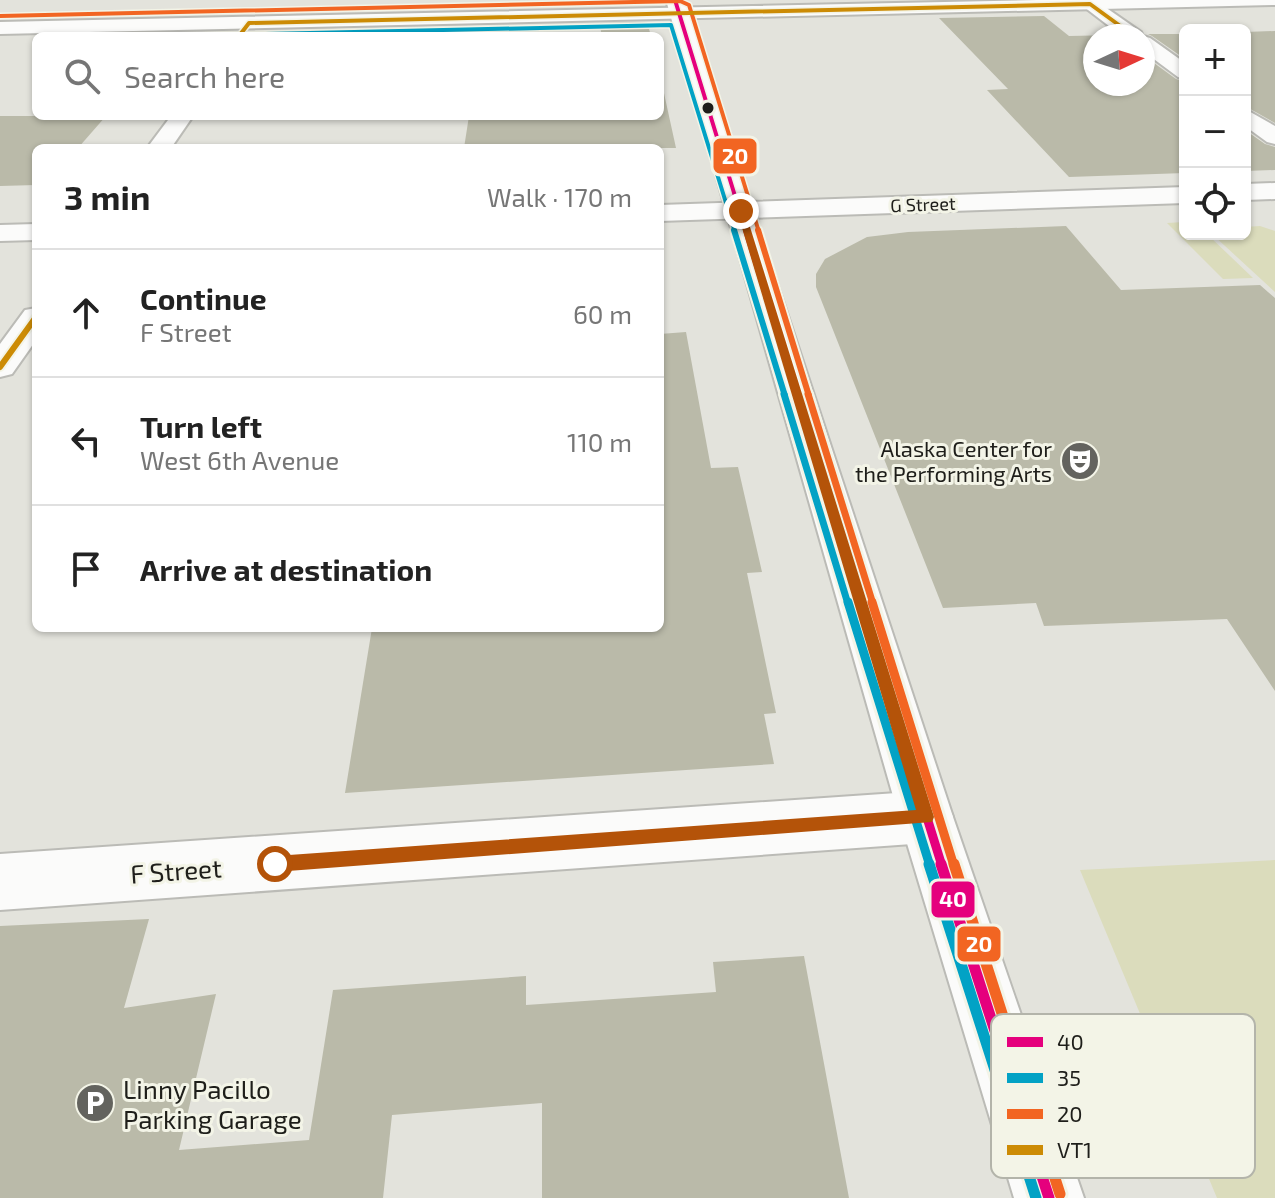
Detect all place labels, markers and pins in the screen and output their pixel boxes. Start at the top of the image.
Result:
unlabelled marker [700,100,716,116]
place label: Alaska Center for the Performing Arts [855,435,1052,486]
theatre icon: Alaska Center for the Performing Arts [1059,440,1101,482]
place label: Linny Pacillo Parking Garage [123,1073,302,1134]
parking icon: Linny Pacillo Parking Garage [74,1082,116,1124]

